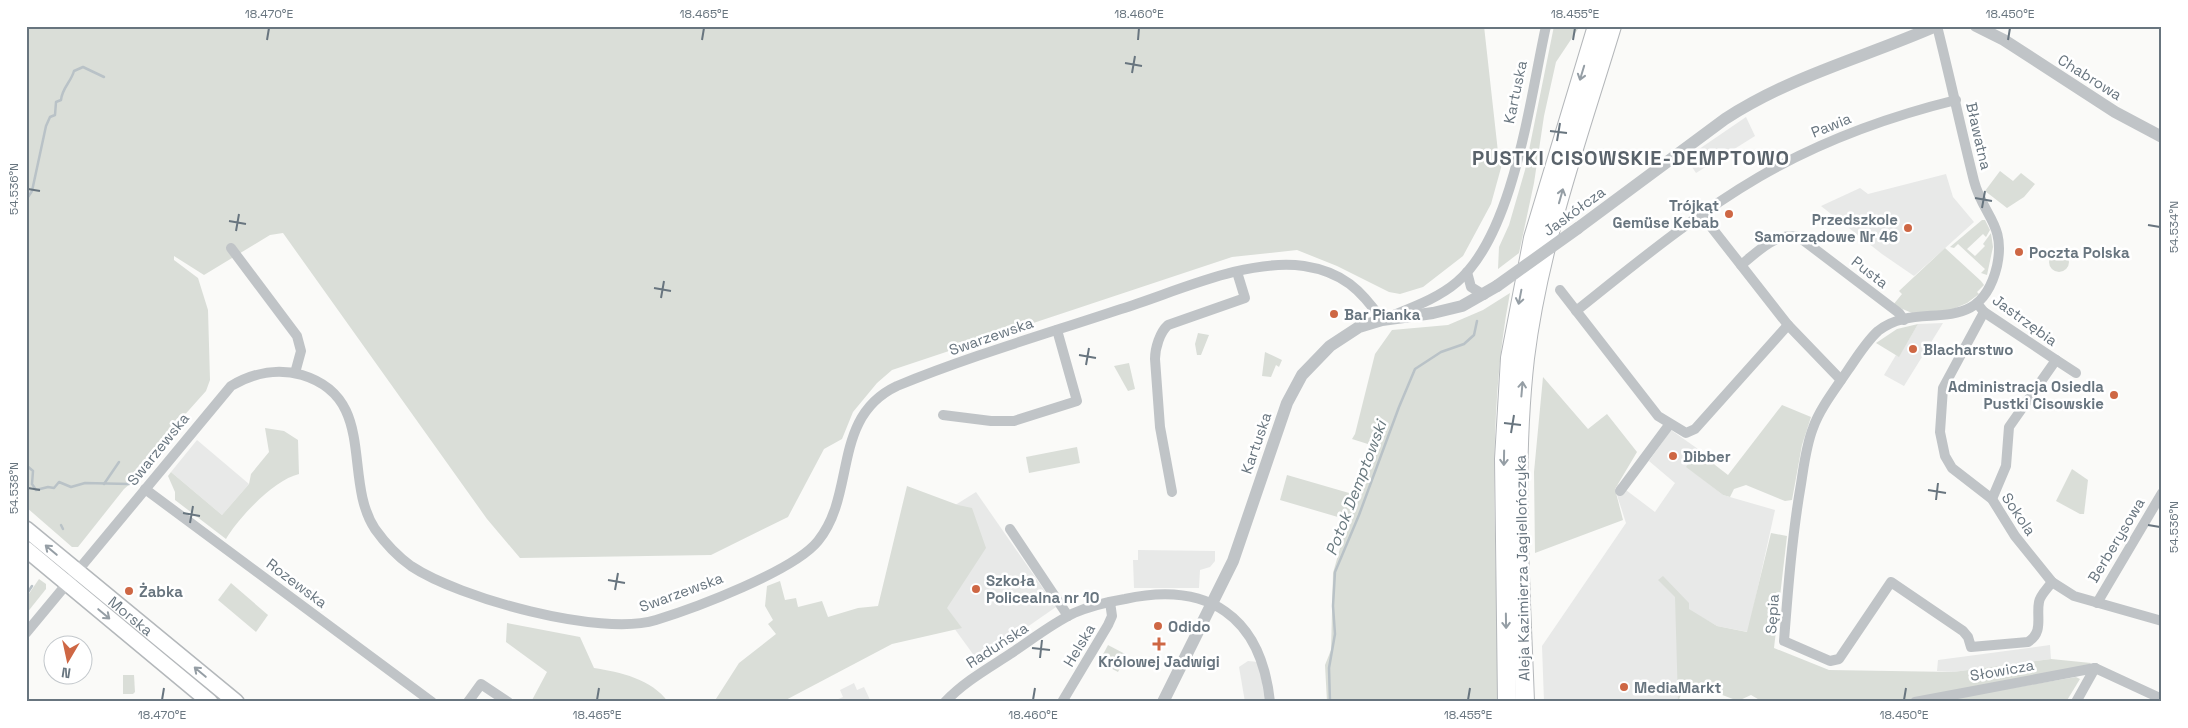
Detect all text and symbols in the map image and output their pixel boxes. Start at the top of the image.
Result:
text: 18.470°E [245,6,293,22]
text: 18.465°E [680,6,729,22]
text: 18.460°E [1114,6,1164,22]
text: 18.455°E [1551,6,1600,22]
text: 18.450°E [1985,6,2035,22]
street label: Chabrowa [2054,50,2126,104]
street label: Kartuska [1499,58,1531,125]
one-way arrow [1577,65,1587,81]
street label: Bławatna [1962,100,1996,172]
street label: Pawia [1808,108,1854,142]
district label: PUSTKI CISOWSKIE-DEMPTOWO [1472,145,1790,171]
text: 54.536°N [6,163,22,215]
street label: Jaskółcza [1539,182,1609,240]
one-way arrow [1556,188,1566,204]
place label: Trójkąt Gemüse Kebab [1613,196,1719,232]
text: 54.534°N [2166,201,2182,253]
marker: Trójkąt Gemüse Kebab [1723,208,1735,220]
place label: Przedszkole Samorządowe Nr 46 [1754,210,1898,246]
marker: Przedszkole Samorządowe Nr 46 [1902,222,1914,234]
place label: Poczta Polska [2029,243,2130,262]
marker: Poczta Polska [2013,246,2025,258]
street label: Pusta [1848,252,1892,292]
one-way arrow [1515,288,1525,304]
street label: Jastrzębia [1989,290,2062,350]
place label: Bar Pianka [1344,305,1421,324]
marker: Bar Pianka [1328,308,1340,320]
street label: Swarzewska [946,313,1036,359]
place label: Blacharstwo [1923,340,2013,359]
marker: Blacharstwo [1907,343,1919,355]
place label: Administracja Osiedla Pustki Cisowskie [1948,377,2104,413]
one-way arrow [1517,382,1527,398]
marker: Administracja Osiedla Pustki Cisowskie [2108,389,2120,401]
street label: Swarzewska [123,409,193,489]
street label: Kartuska [1237,409,1276,476]
water label: Potok Demptowski [1321,416,1392,558]
place label: Dibber [1683,447,1731,466]
one-way arrow [1499,450,1509,466]
marker: Dibber [1667,450,1679,462]
street label: Aleja Kazimierza Jagiellończyka [1511,454,1533,681]
text: 54.538°N [6,462,22,514]
street label: Sokola [1998,489,2040,539]
street label: Berberysowa [2083,494,2149,586]
text: 54.536°N [2166,501,2182,553]
one-way arrow [45,544,58,556]
street label: Rozewska [263,554,331,612]
street label: Swarzewska [636,568,726,616]
place label: Szkoła Policealna nr 10 [986,571,1099,607]
place label: Żabka [139,582,183,601]
marker: Szkoła Policealna nr 10 [970,583,982,595]
marker: Żabka [123,585,135,597]
street label: Morska [105,592,157,640]
street label: Sępia [1761,593,1783,635]
one-way arrow [98,608,111,620]
one-way arrow [1502,612,1511,628]
place label: Odido [1168,617,1210,636]
street label: Raduńska [962,618,1032,672]
street label: Helska [1059,620,1099,670]
marker: Odido [1152,620,1164,632]
north arrow [42,636,92,686]
marker: Królowej Jadwigi [1153,638,1165,650]
place label: Królowej Jadwigi [1098,652,1220,671]
street label: Słowicza [1969,655,2036,685]
text: N [60,663,72,682]
one-way arrow [193,666,206,678]
place label: MediaMarkt [1634,678,1721,697]
marker: MediaMarkt [1618,681,1630,693]
text: 18.470°E [138,707,186,723]
text: 18.465°E [573,707,622,723]
text: 18.460°E [1008,707,1058,723]
text: 18.455°E [1444,707,1493,723]
text: 18.450°E [1879,707,1929,723]

